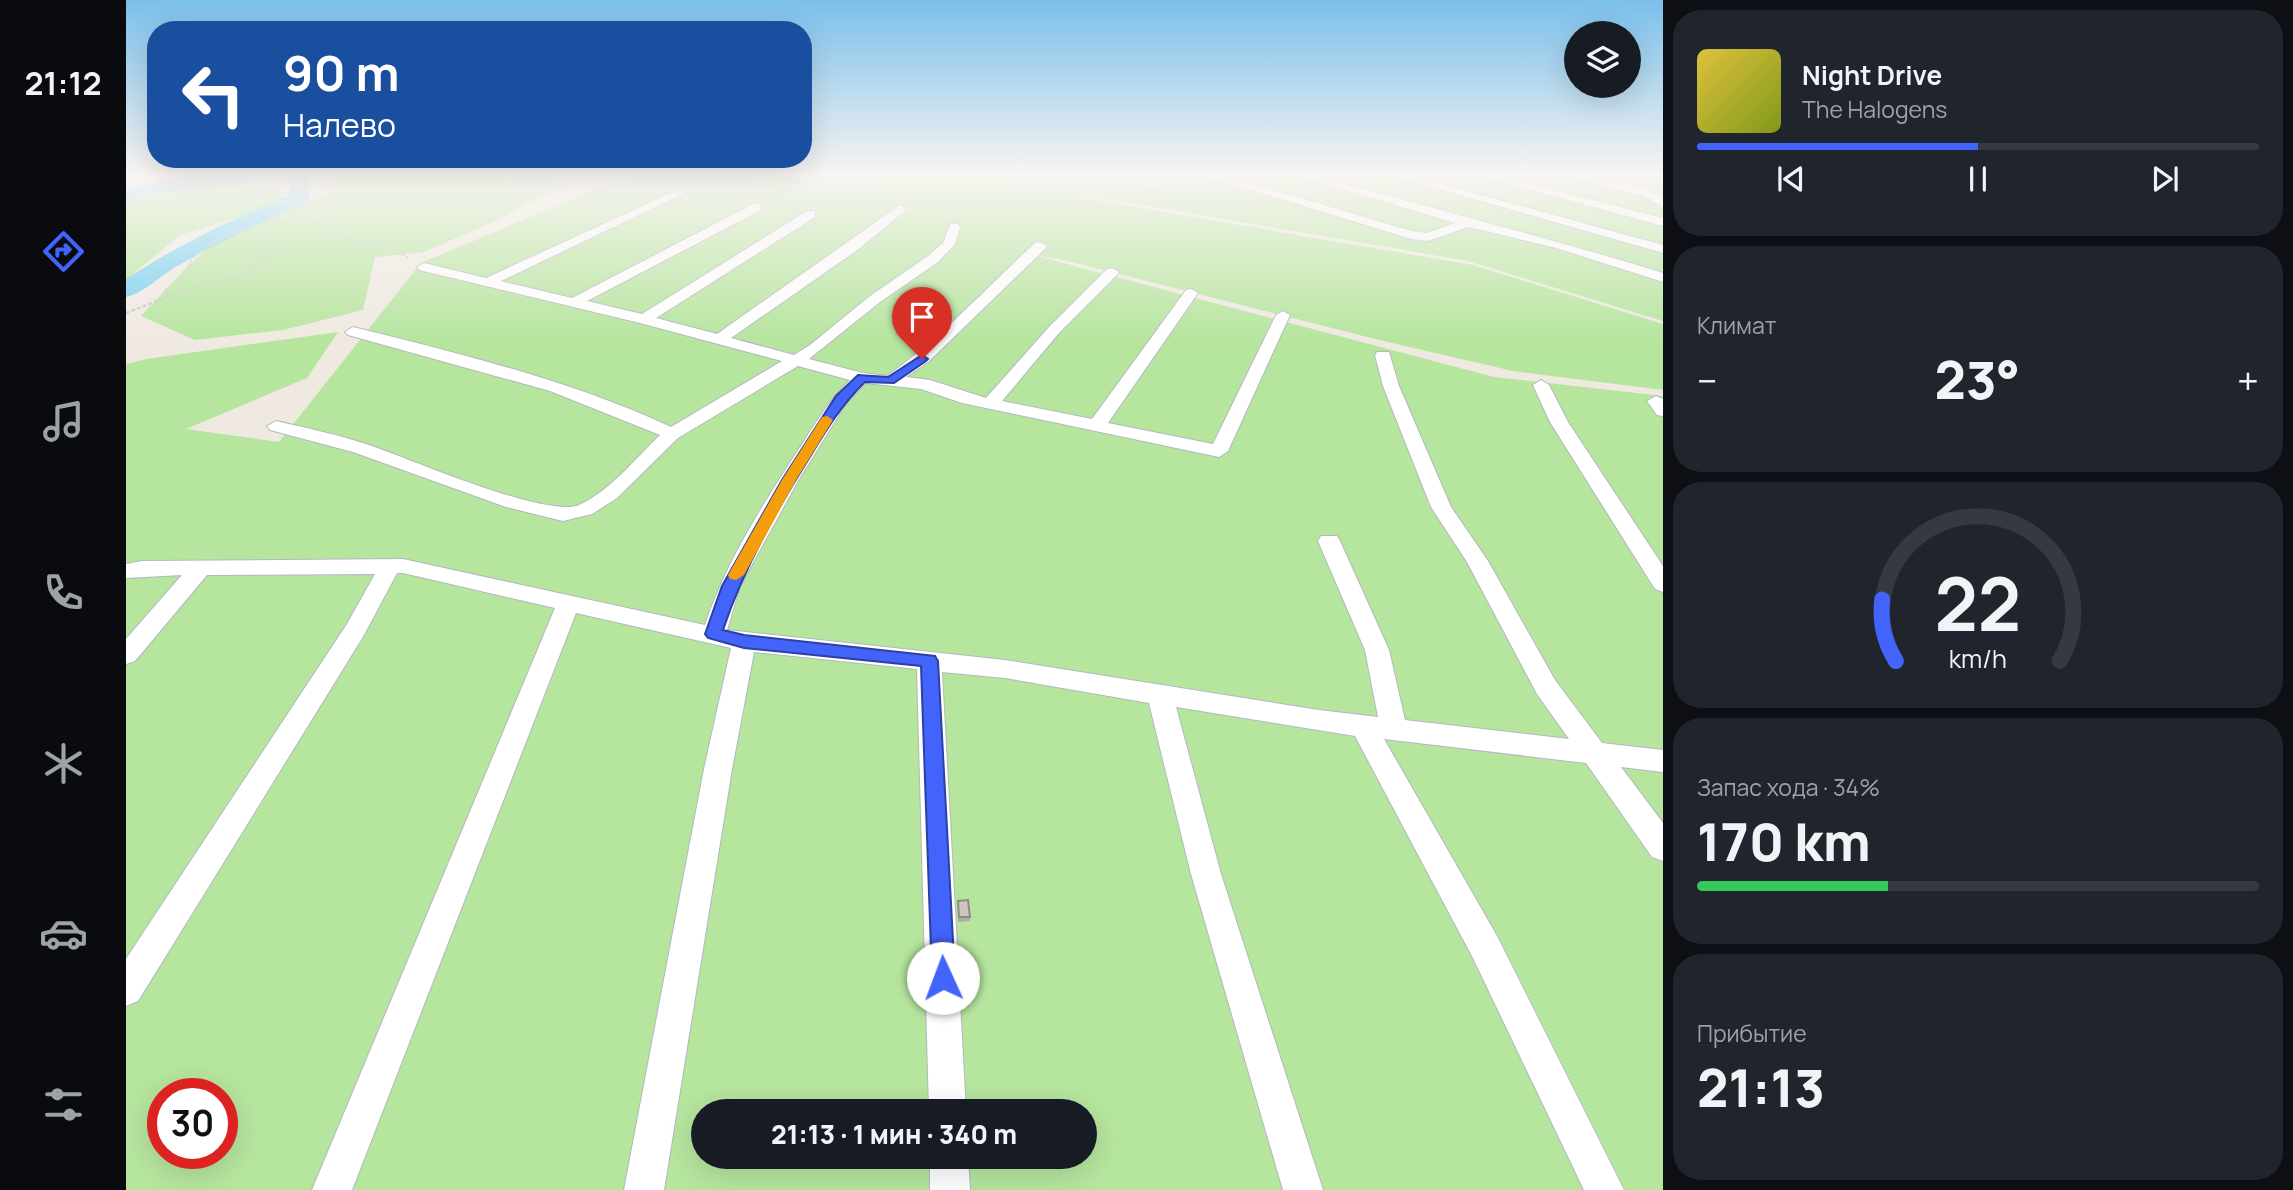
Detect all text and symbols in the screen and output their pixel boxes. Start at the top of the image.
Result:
map controls [1564,21,1641,98]
button: layers [1564,21,1641,98]
text: 90 m [283,39,400,106]
icon: left [168,49,259,140]
text: Night Drive [1802,57,1942,93]
text: 21:12 [24,61,102,105]
text: The Halogens [1802,93,1947,125]
text: Налево [283,103,396,147]
icon: previous [1772,160,1810,198]
icon: pause [1959,160,1997,198]
icon: next [2146,160,2184,198]
icon: directions [39,227,88,276]
pin [892,287,952,359]
icon: arrive [903,298,941,336]
text: Климат [1697,309,1776,341]
text: 23° [1935,344,2020,415]
text: − [1697,354,1718,406]
text: + [2237,354,2259,406]
icon: music [39,397,88,446]
text: 22 [1935,553,2021,653]
icon: phone [39,568,88,617]
text: km/h [1949,641,2007,676]
icon: climate [39,739,88,788]
text: Запас хода · 34% [1697,771,1880,803]
text: 170 km [1697,806,1871,877]
icon: car [39,909,88,958]
position arrow [906,941,980,1015]
text: Прибытие [1697,1017,1807,1049]
text: 21:13 [1697,1052,1825,1123]
speed limit sign: 30 [147,1078,238,1169]
icon: filters [39,1080,88,1129]
text: 21:13 · 1 мин · 340 m [771,1116,1017,1152]

